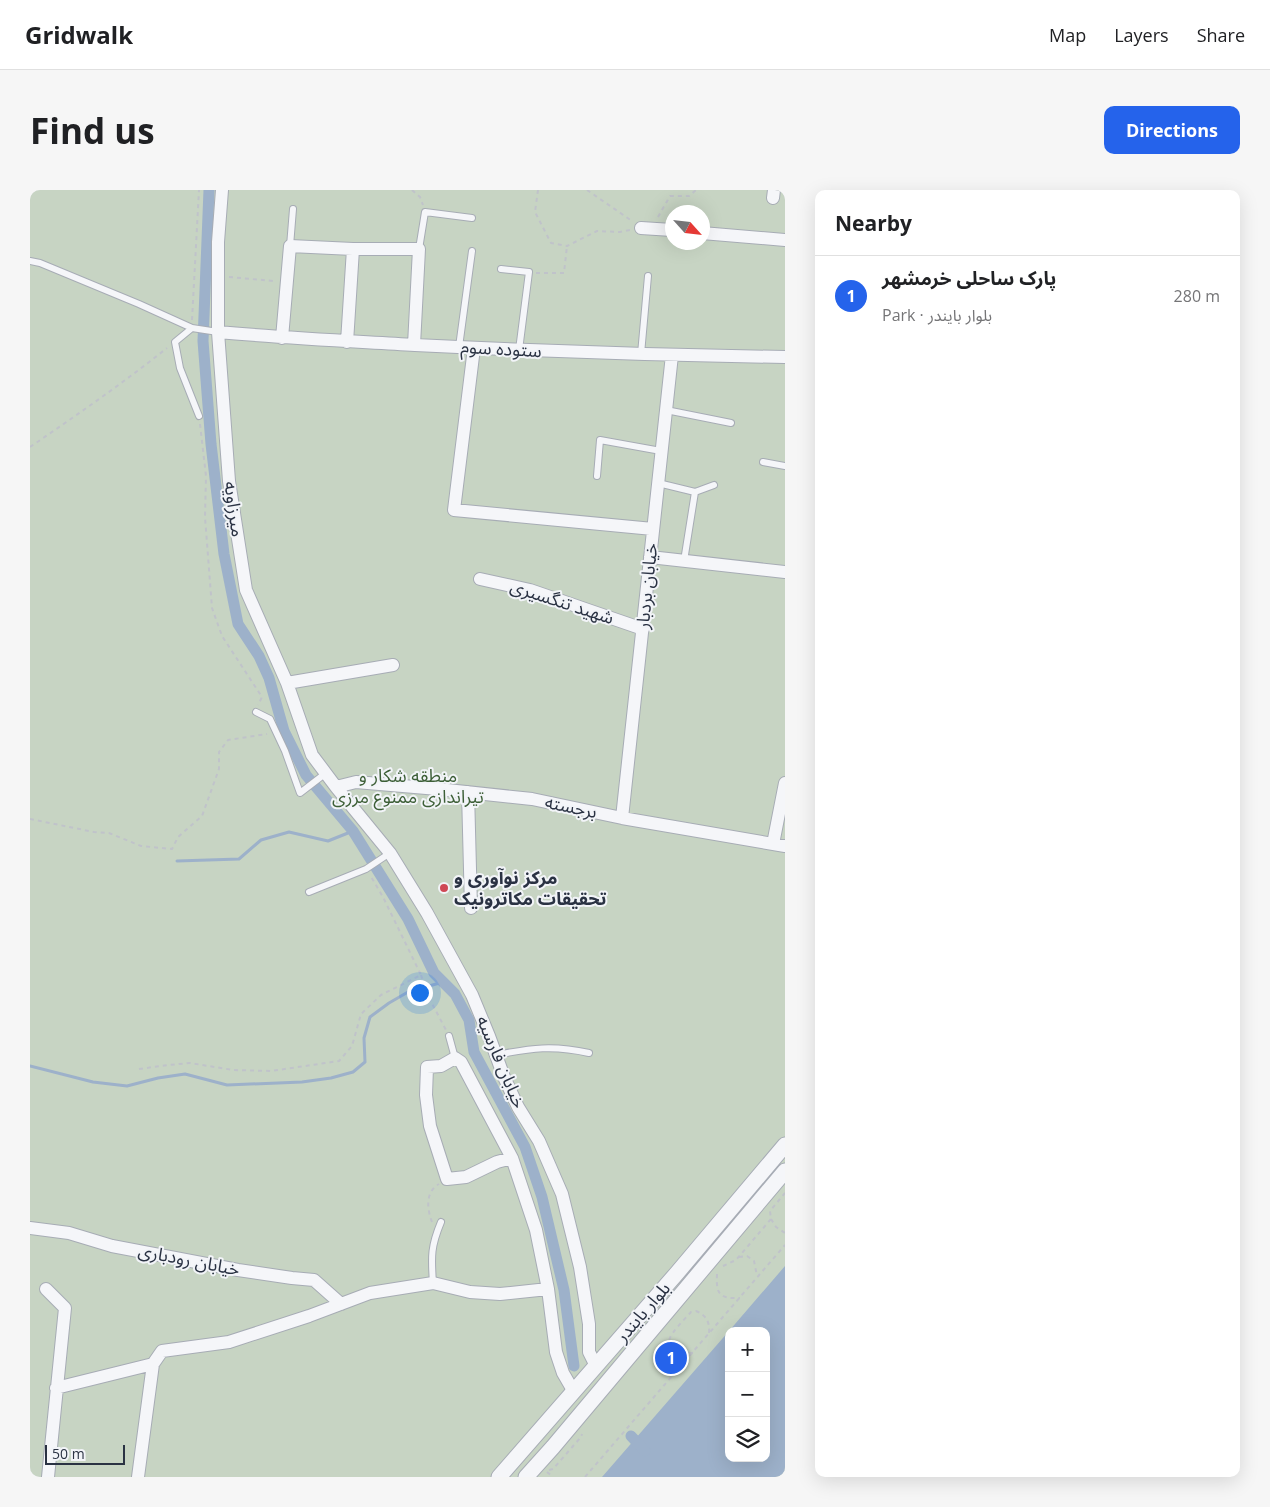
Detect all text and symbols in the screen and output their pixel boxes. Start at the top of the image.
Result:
text: Gridwalk [25,18,133,51]
text: Map [1049,23,1086,47]
text: Layers [1114,23,1169,47]
text: Share [1197,23,1245,47]
button: Directions [1104,106,1240,154]
text: Find us [30,107,155,154]
north arrow [665,205,710,250]
text: Nearby [835,209,912,237]
text: پارک ساحلی خرمشهر [882,265,1056,291]
text: 1 [846,285,856,307]
text: 280 m [1174,285,1220,307]
text: Park · بلوار بایندر [882,304,992,326]
street label: ستوده سوم [460,334,542,365]
street label: میرزاویه [219,480,251,538]
street label: خیابان بردبار [629,542,662,631]
street label: شهید تنگسیری [507,573,617,629]
park label: منطقه شکار و تیراندازی ممنوع مرزی [332,763,484,811]
street label: برجسته [543,789,599,823]
place label: مرکز نوآوری و تحقیقات مکاترونیک [454,865,607,910]
marker: مرکز نوآوری و تحقیقات مکاترونیک [438,882,450,894]
your location [407,980,433,1006]
street label: خیابان فارسیه [472,1012,532,1112]
street label: خیابان رودباری [136,1237,242,1281]
street label: بلوار بایندر [609,1276,675,1347]
map controls [725,1327,770,1462]
button: + [725,1327,770,1372]
pin: 1 [655,1339,687,1377]
button: − [725,1372,770,1417]
button: layers [725,1417,770,1462]
scale bar [45,1442,125,1465]
text: 50 m [52,1444,85,1463]

